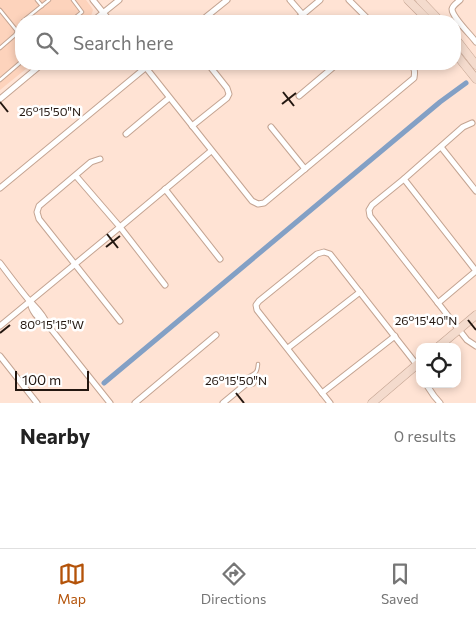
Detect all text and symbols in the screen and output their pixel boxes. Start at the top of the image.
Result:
search box [15,15,461,70]
icon: search [33,29,61,57]
text: Search here [73,31,173,54]
text: 26°15'50"N [19,104,81,118]
text: 26°15'40"N [395,313,457,327]
text: 80°15'15"W [20,317,84,331]
map controls [416,343,461,388]
button: locate [416,343,461,388]
scale bar [15,368,89,391]
text: 100 m [22,371,61,388]
text: 26°15'50"N [205,373,267,387]
text: Nearby [20,423,90,448]
text: 0 results [394,426,456,445]
tab: Map [57,560,86,607]
tab: Directions [201,560,266,607]
tab: Saved [381,560,419,607]

